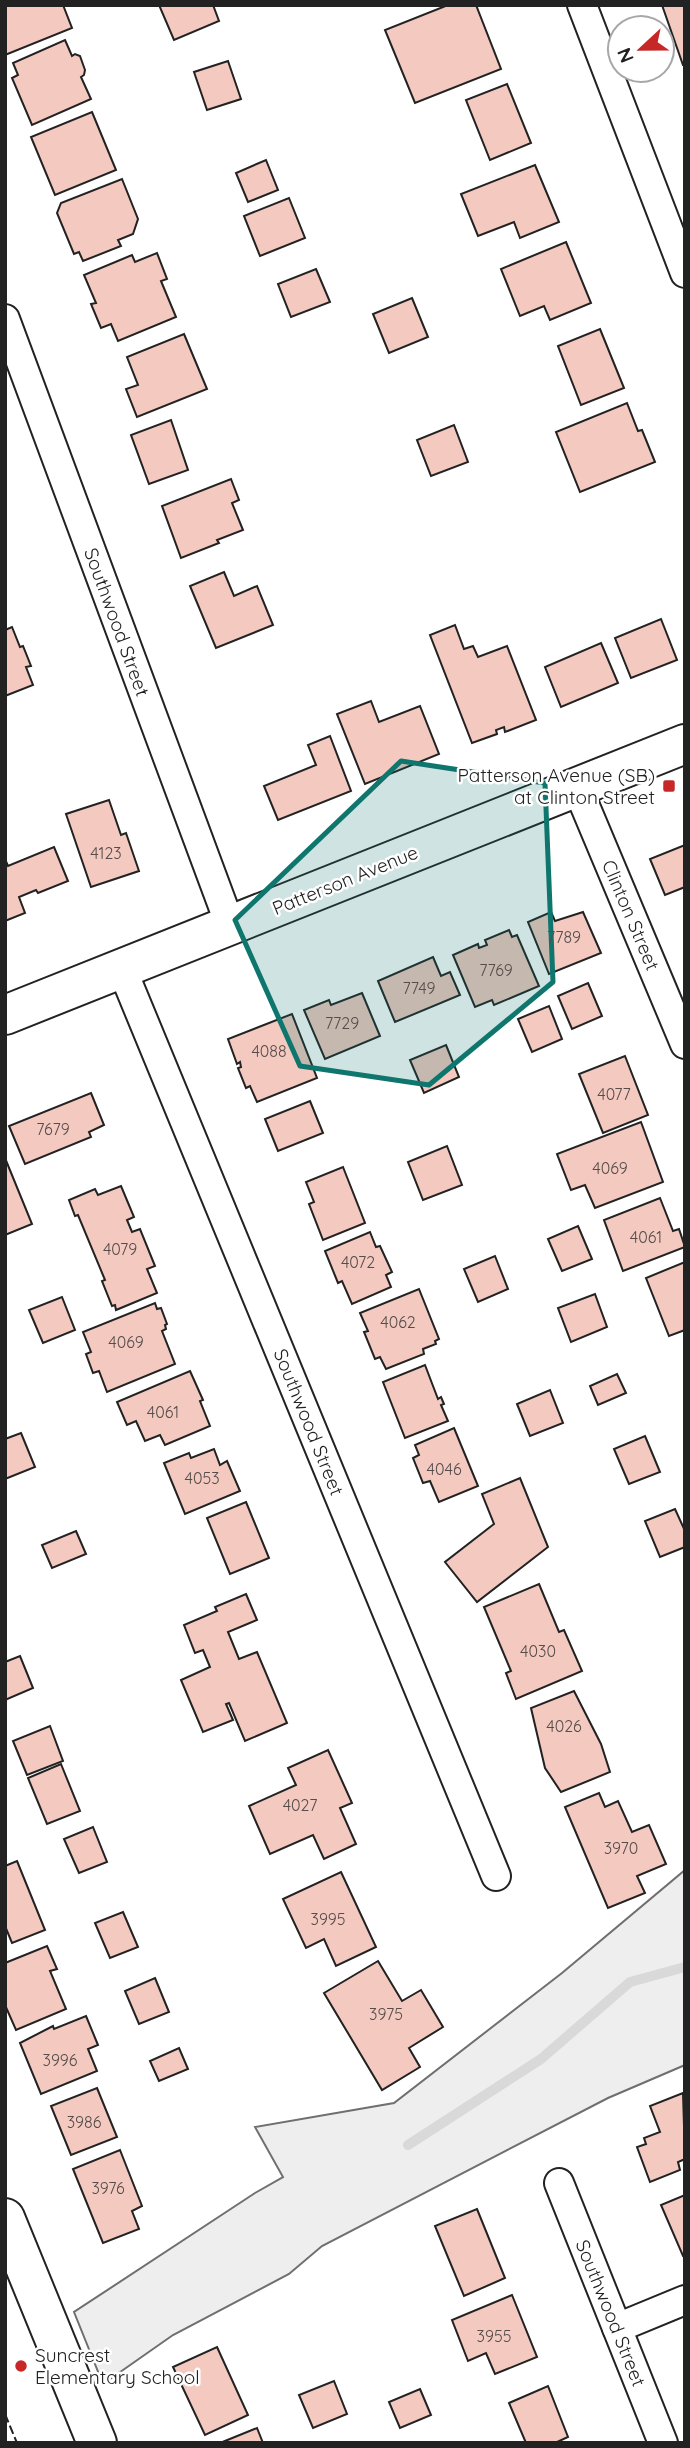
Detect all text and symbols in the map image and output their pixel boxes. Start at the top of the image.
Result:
north arrow [606,14,676,84]
text: N [611,44,639,66]
street label: Southwood Street [79,545,155,699]
place label: Patterson Avenue (SB) at Clinton Street [457,763,655,809]
marker: Patterson Avenue (SB) at Clinton Street [661,778,677,794]
street label: Patterson Avenue [269,840,421,920]
house number: 4123 [90,843,122,863]
street label: Clinton Street [597,856,665,974]
house number: 7789 [547,927,581,947]
house number: 7769 [479,960,513,980]
house number: 7749 [403,978,435,998]
house number: 7729 [325,1013,359,1033]
house number: 4088 [251,1041,287,1061]
house number: 4077 [597,1084,631,1104]
house number: 7679 [36,1119,70,1139]
house number: 4069 [592,1158,628,1178]
house number: 4061 [630,1227,662,1247]
house number: 4079 [103,1239,137,1259]
house number: 4072 [341,1252,375,1272]
house number: 4062 [380,1312,416,1332]
house number: 4069 [108,1332,144,1352]
street label: Southwood Street [269,1345,349,1499]
house number: 4061 [147,1402,179,1422]
house number: 4046 [427,1459,462,1479]
house number: 4053 [184,1468,220,1488]
house number: 4030 [520,1641,556,1661]
house number: 4026 [546,1716,582,1736]
house number: 4027 [283,1795,317,1815]
house number: 3970 [604,1838,638,1858]
house number: 3995 [311,1909,345,1929]
house number: 3975 [369,2004,403,2024]
house number: 3996 [43,2050,78,2070]
house number: 3986 [67,2112,102,2132]
house number: 3976 [91,2178,125,2198]
street label: Southwood Street [571,2236,651,2390]
house number: 3955 [477,2326,511,2346]
place label: Suncrest Elementary School [35,2343,200,2389]
marker: Suncrest Elementary School [13,2358,29,2374]

